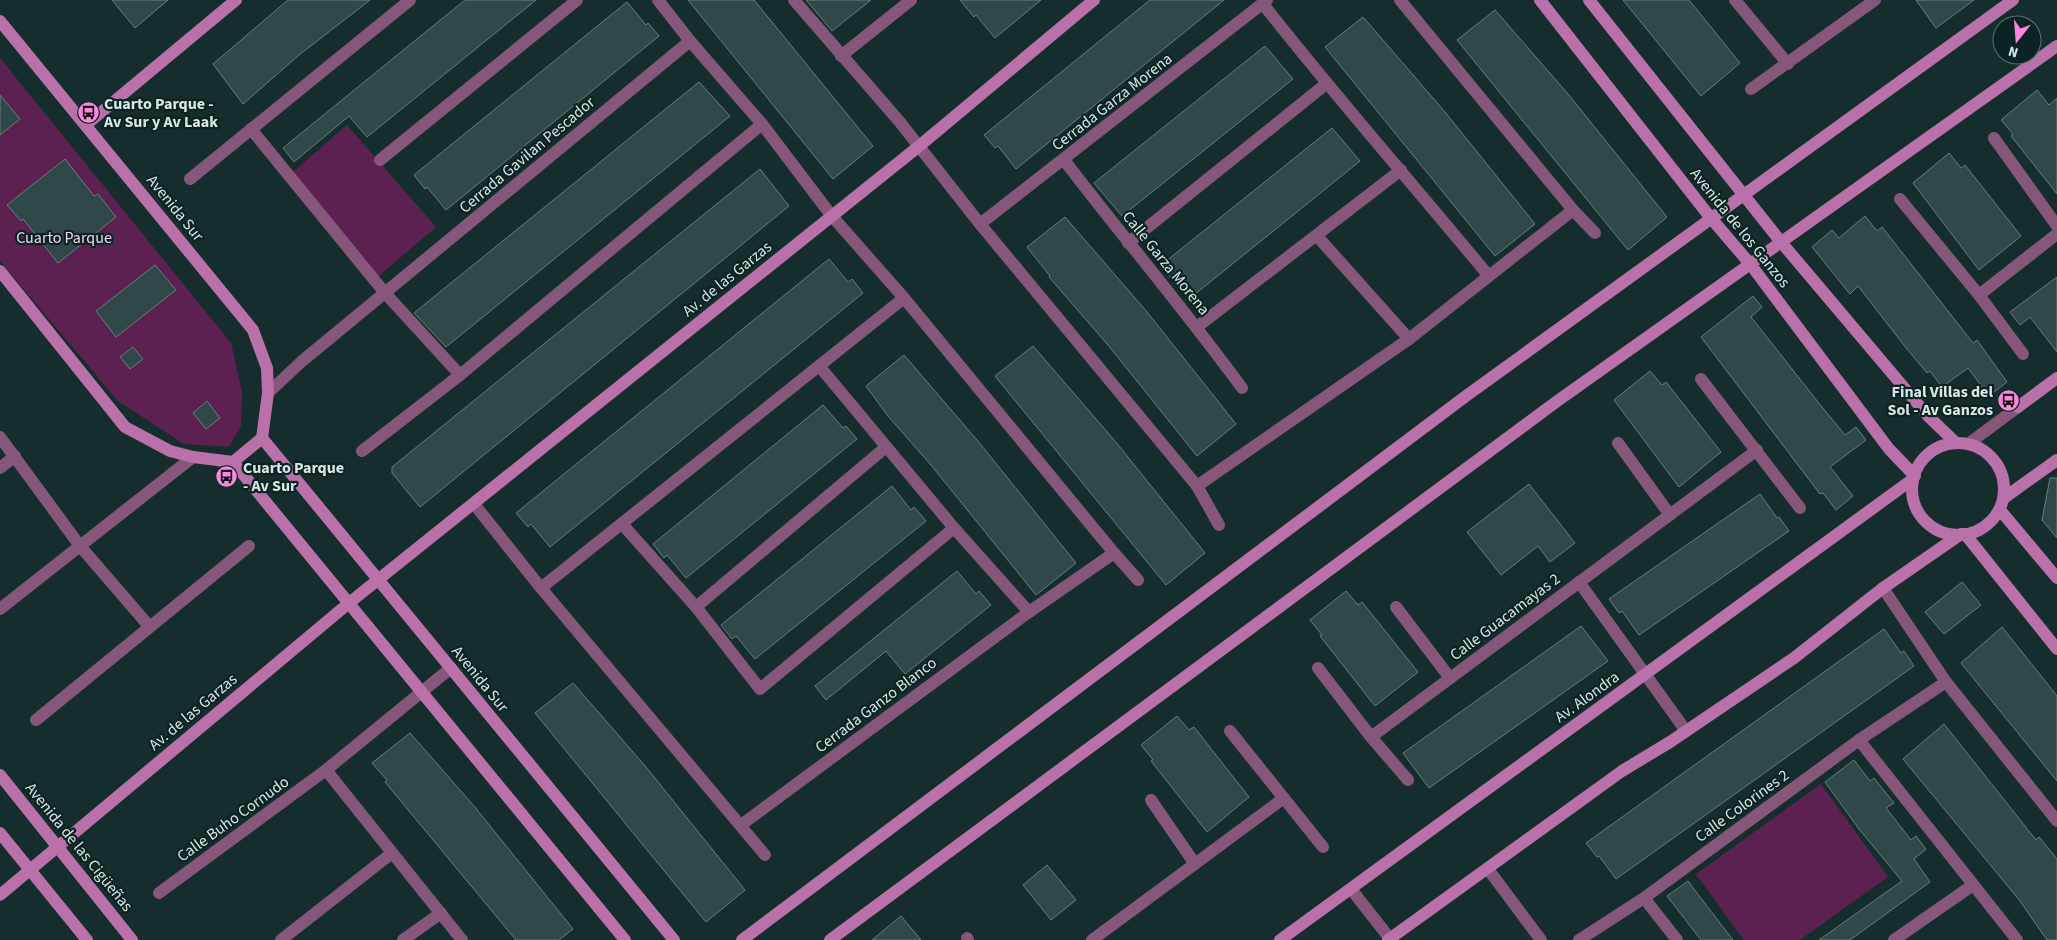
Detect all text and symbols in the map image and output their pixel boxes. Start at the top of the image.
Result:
north arrow [1992,15,2042,65]
text: N [2006,41,2021,62]
street label: Cerrada Garza Morena [1047,48,1177,156]
street label: Cerrada Gavilan Pescador [454,91,600,218]
place label: Cuarto Parque - Av Sur y Av Laak [103,93,218,133]
bus stop icon: Cuarto Parque - Av Sur y Av Laak [76,101,100,125]
street label: Avenida de los Ganzos [1685,164,1795,293]
street label: Avenida Sur [141,170,209,246]
street label: Calle Garza Morena [1117,206,1215,320]
park label: Cuarto Parque [16,227,112,249]
street label: Av. de las Garzas [678,236,777,322]
place label: Final Villas del Sol - Av Ganzos [1888,381,1993,421]
bus stop icon: Final Villas del Sol - Av Ganzos [1997,389,2021,413]
place label: Cuarto Parque - Av Sur [243,457,344,497]
bus stop icon: Cuarto Parque - Av Sur [215,465,239,489]
street label: Calle Guacamayas 2 [1445,568,1565,666]
street label: Avenida Sur [446,641,514,717]
street label: Cerrada Ganzo Blanco [811,652,941,758]
street label: Av. Alondra [1550,666,1624,728]
street label: Av. de las Garzas [144,668,242,756]
street label: Calle Colorines 2 [1691,764,1793,848]
street label: Calle Buho Cornudo [173,771,293,867]
street label: Avenida de las Cigüeñas [20,778,138,916]

